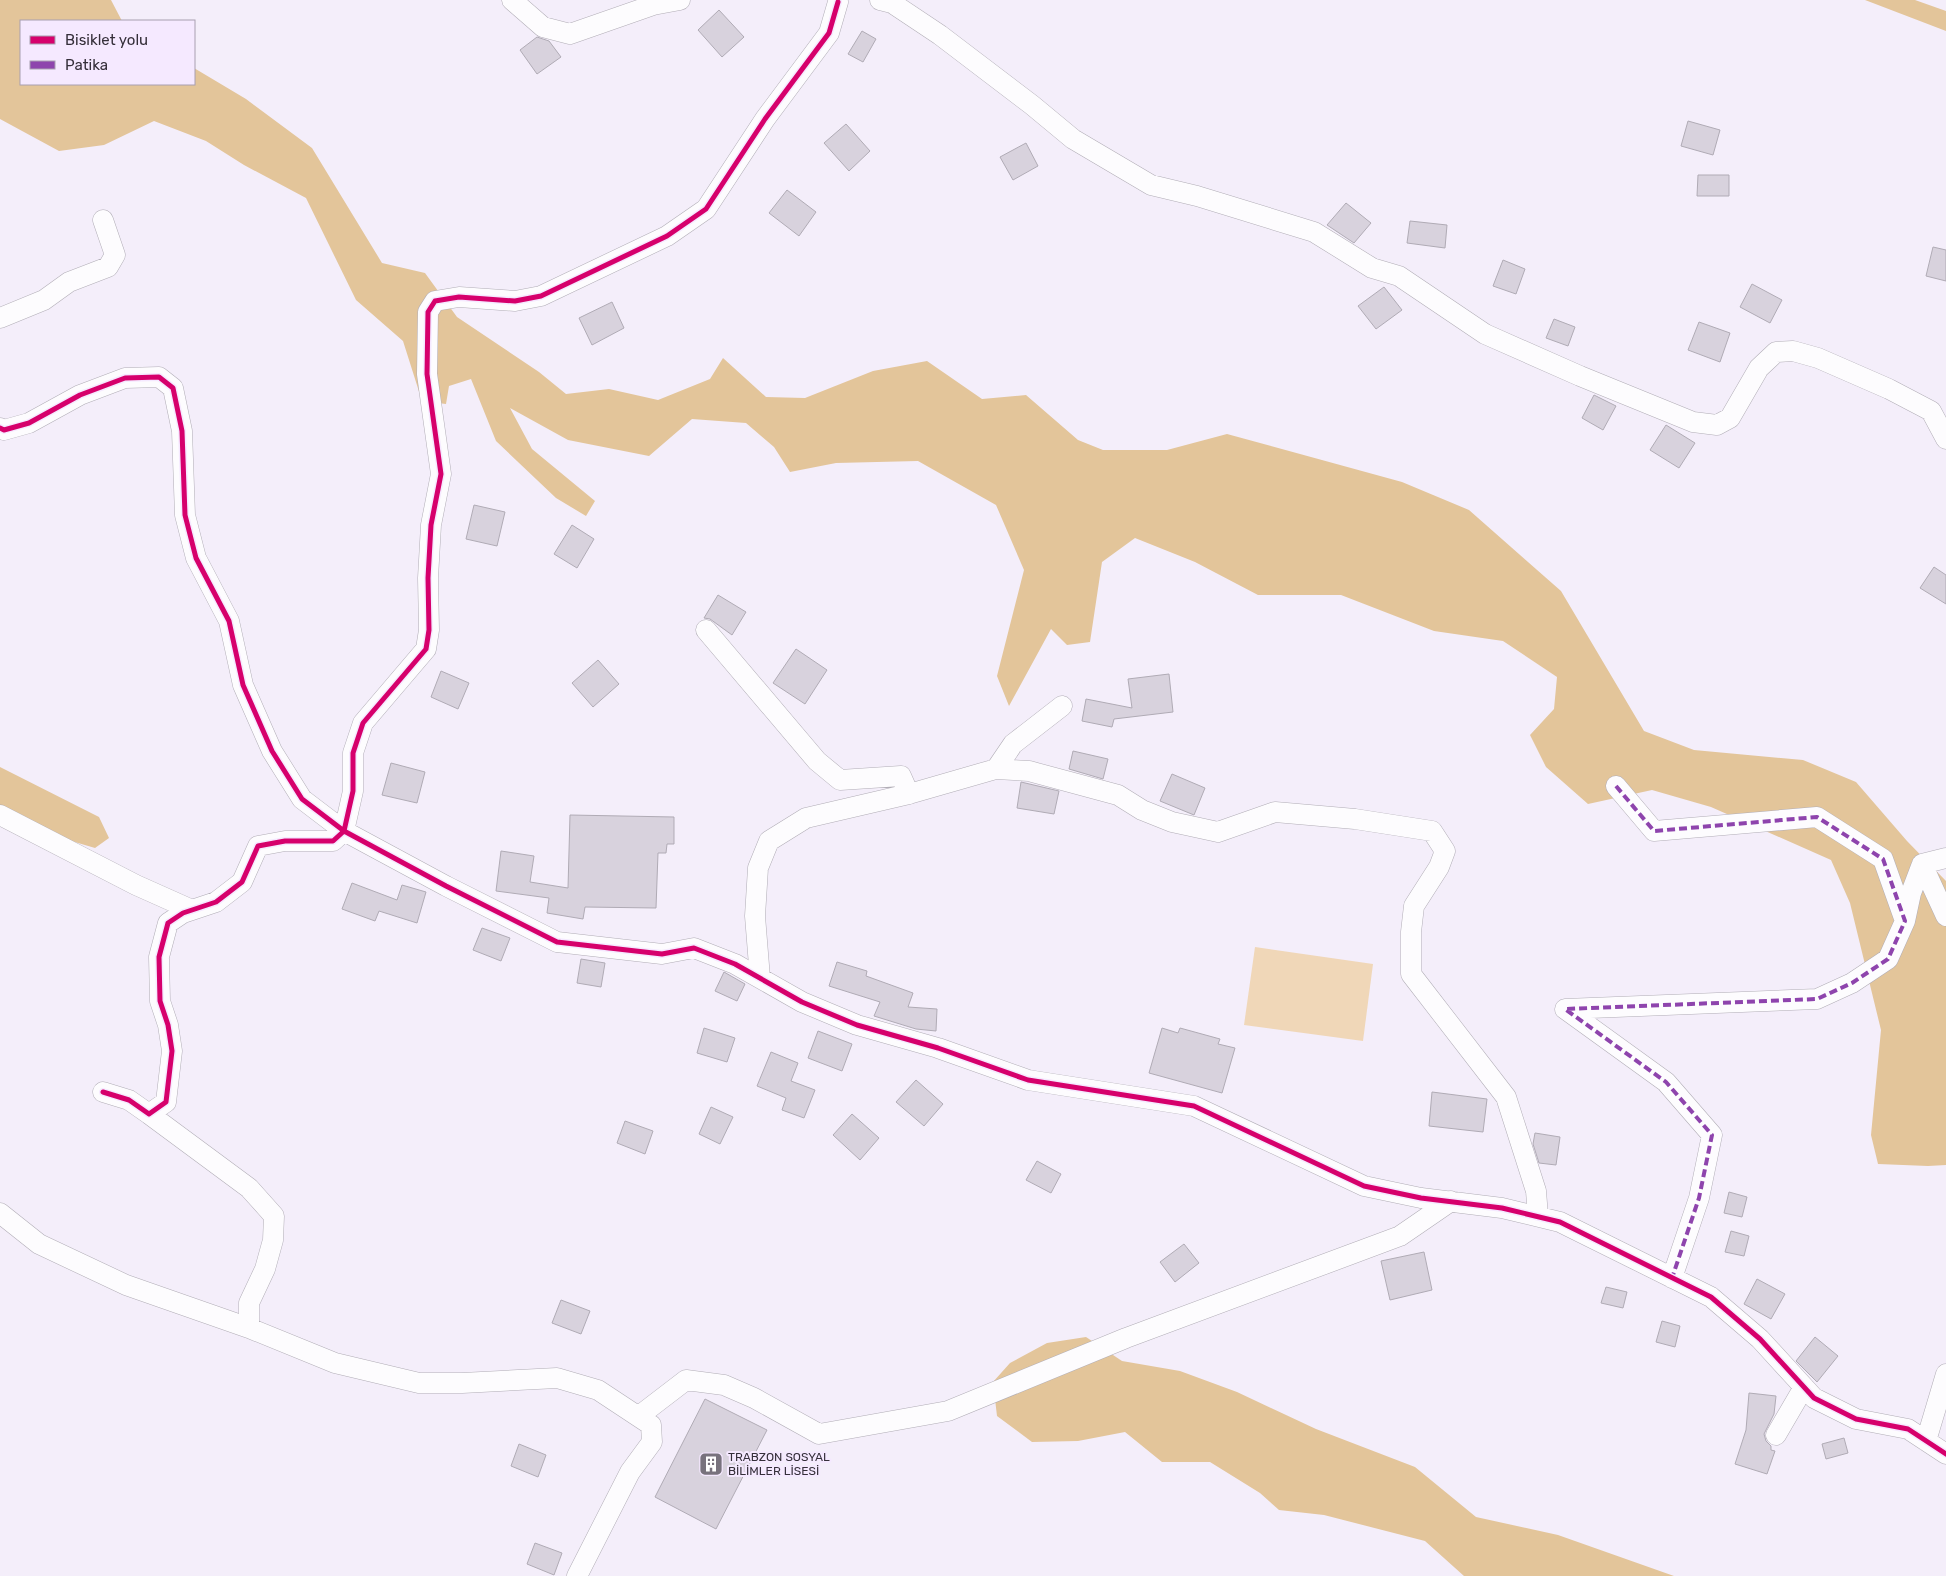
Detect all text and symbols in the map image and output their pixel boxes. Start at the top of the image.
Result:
legend [20,20,195,85]
text: Bisiklet yolu [65,31,148,49]
text: Patika [65,56,108,74]
place label: TRABZON SOSYAL BİLİMLER LİSESİ [728,1450,830,1478]
building icon: TRABZON SOSYAL BİLİMLER LİSESİ [698,1451,724,1477]

